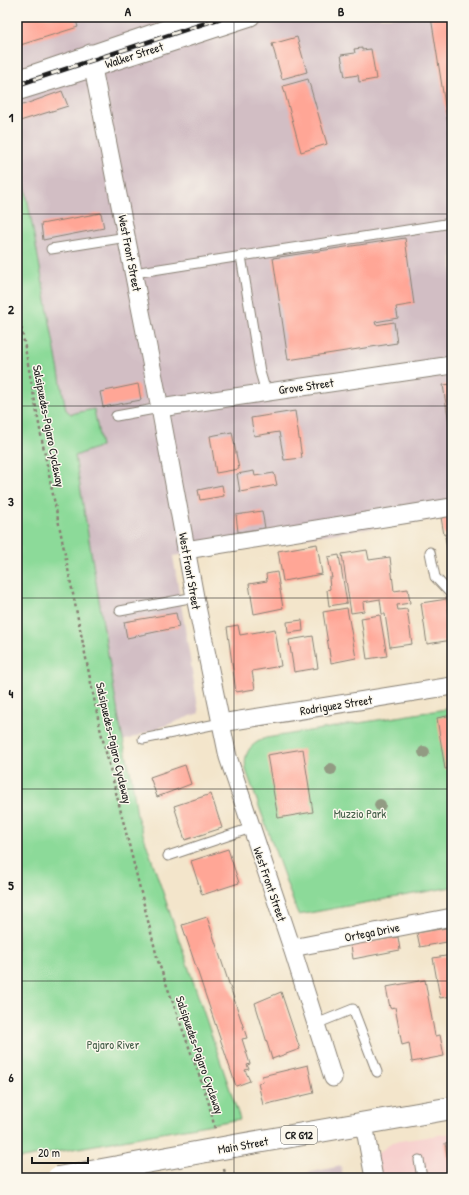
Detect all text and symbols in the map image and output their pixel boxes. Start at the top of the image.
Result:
text: A [125,2,132,20]
text: B [338,2,345,20]
street label: Walker Street [103,37,166,72]
text: 1 [9,108,14,126]
street label: West Front Street [114,213,146,294]
text: 2 [8,300,15,318]
street label: Salsipuedes-Pajaro Cycleway [29,363,69,489]
street label: Grove Street [277,374,336,398]
text: 3 [8,492,14,510]
street label: West Front Street [175,531,205,612]
street label: Salsipuedes-Pajaro Cycleway [92,681,136,805]
text: 4 [9,684,14,702]
street label: Rodriguez Street [299,691,374,719]
park label: Muzzio Park [334,805,386,822]
street label: West Front Street [249,844,291,924]
text: 5 [8,876,14,894]
street label: Ortega Drive [343,918,401,946]
street label: Salsipuedes-Pajaro Cycleway [172,994,228,1116]
park label: Pajaro River [87,1036,140,1053]
text: 6 [8,1068,14,1086]
road number: CR G12 [281,1126,317,1144]
street label: Main Street [217,1132,270,1158]
scale bar [32,1139,88,1165]
text: 20 m [38,1144,60,1161]

